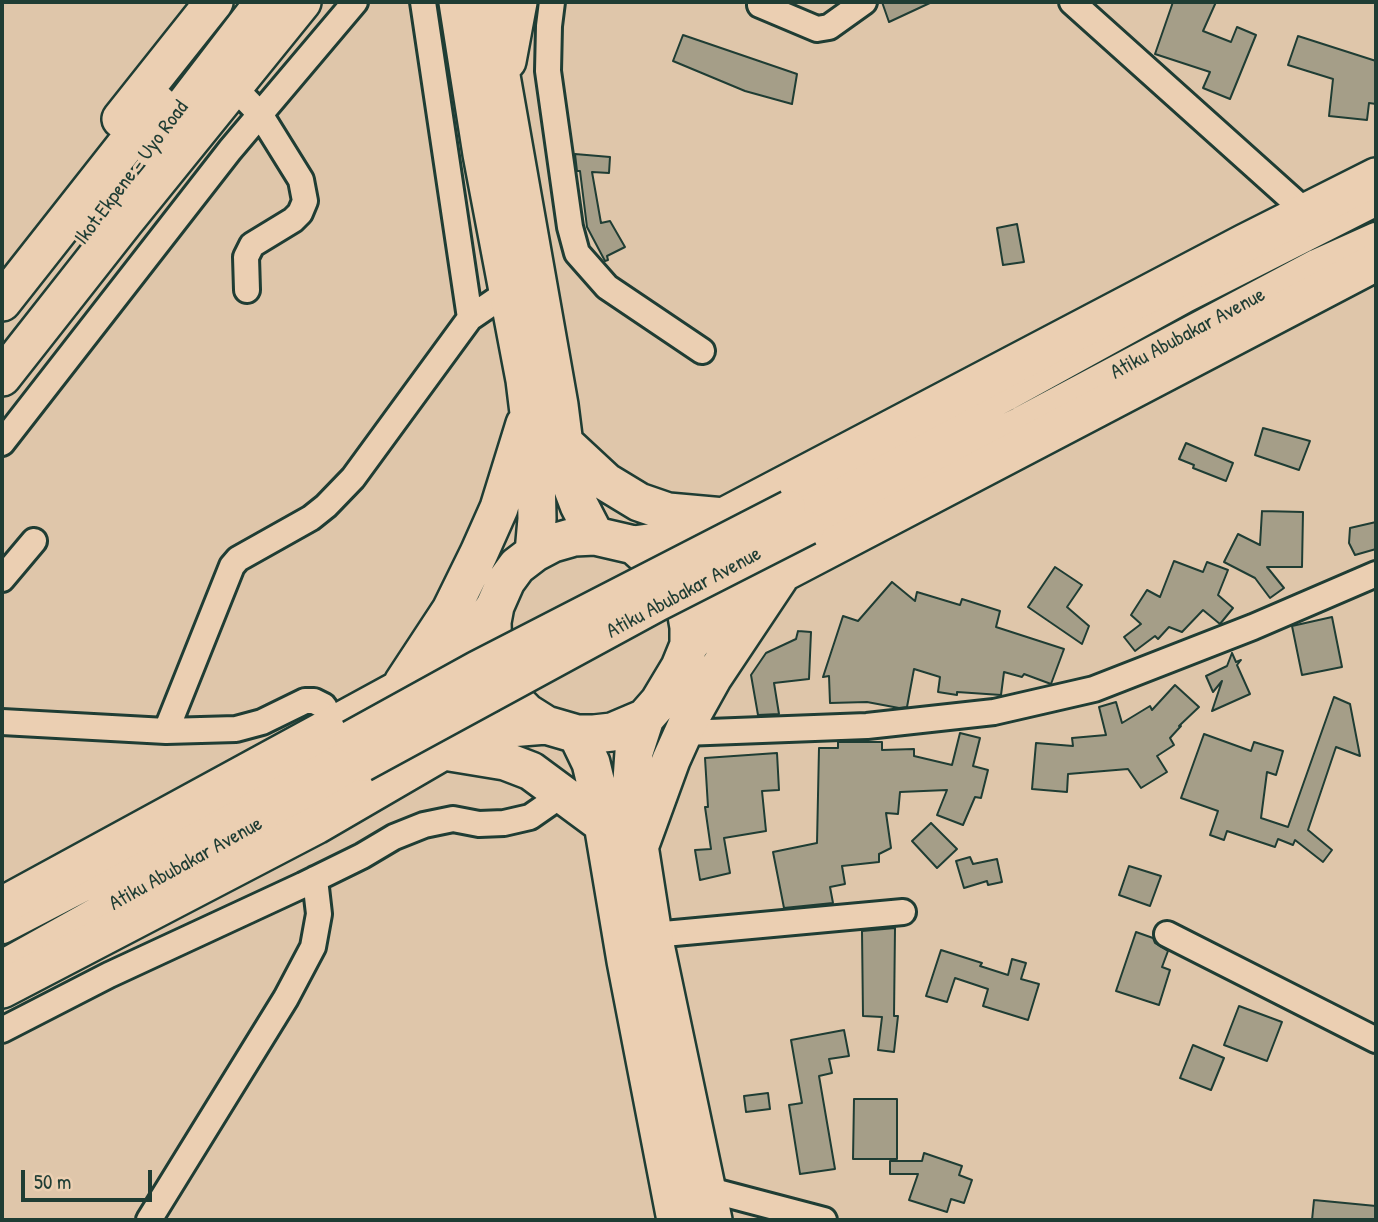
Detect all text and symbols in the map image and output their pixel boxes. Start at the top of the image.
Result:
street label: Ikot Ekpene - Uyo Road [70,96,194,250]
street label: Atiku Abubakar Avenue [1106,283,1270,385]
street label: Atiku Abubakar Avenue [602,542,766,644]
street label: Atiku Abubakar Avenue [105,811,267,917]
scale bar [24,1156,156,1200]
text: 50 m [34,1167,71,1196]

